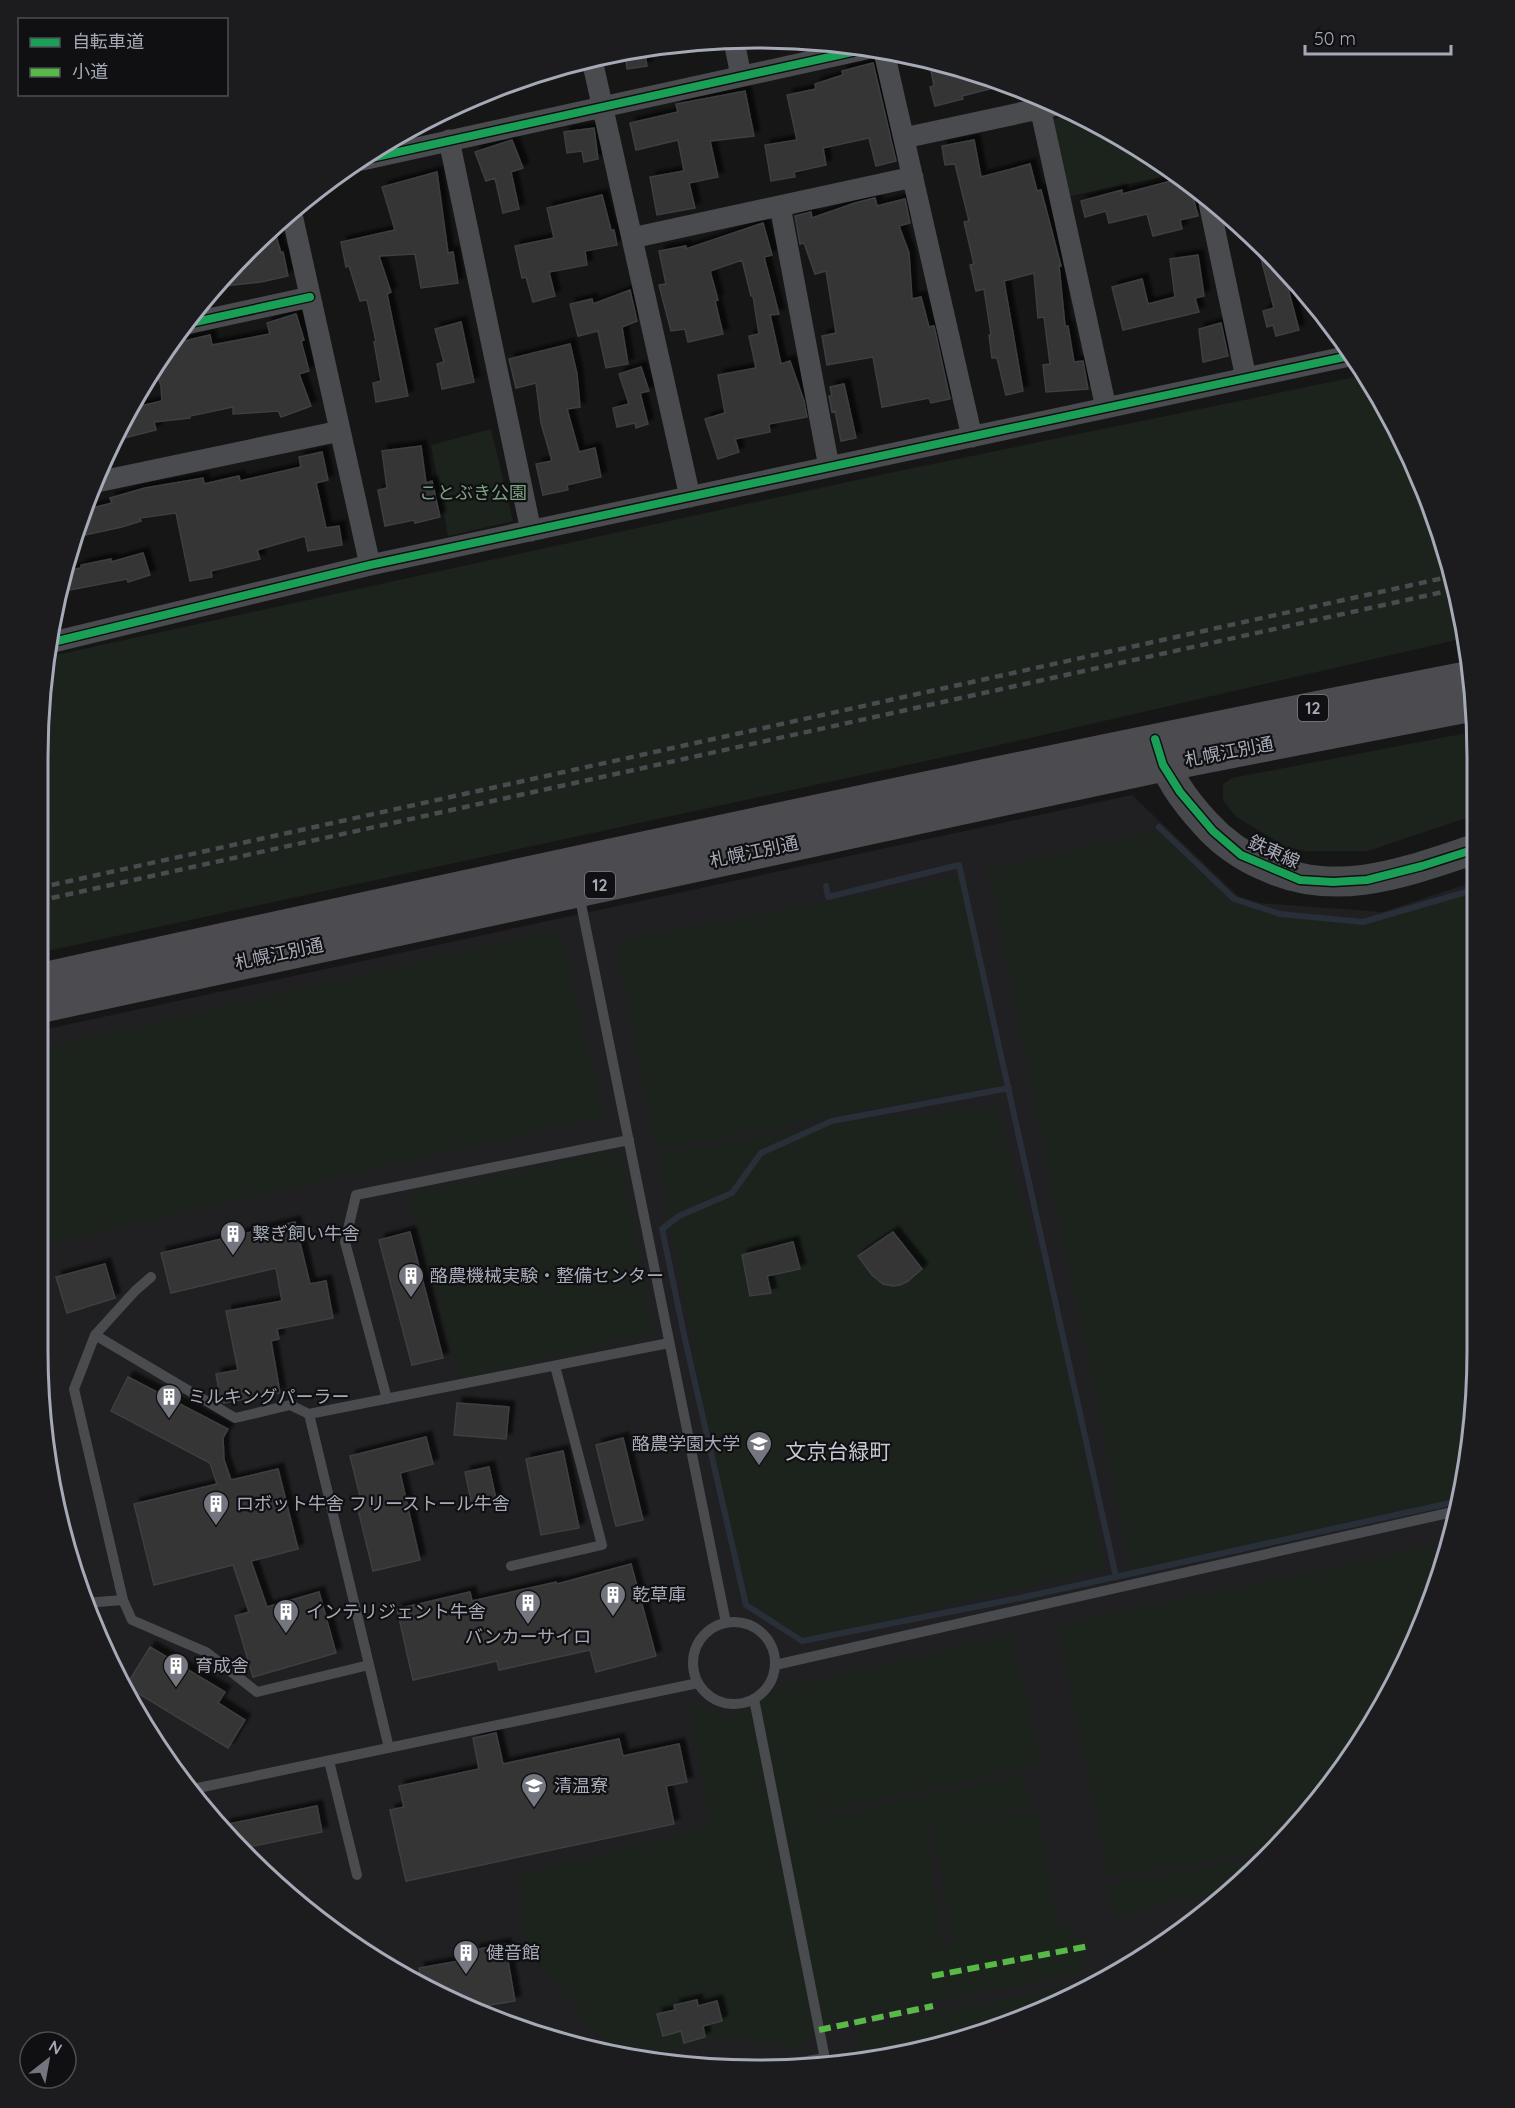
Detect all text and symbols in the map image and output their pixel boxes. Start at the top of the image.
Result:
legend [18,18,228,96]
scale bar [1305,18,1450,56]
text: 50 m [1314,27,1356,50]
text: 自転車道 [72,30,144,53]
text: 小道 [72,60,108,83]
park label: ことぶき公園 [419,481,527,504]
road number: 12 [1298,695,1328,721]
street label: 札幌江別通 [1183,732,1275,771]
street label: 鉄東線 [1245,830,1304,873]
street label: 札幌江別通 [707,831,800,872]
road number: 12 [585,872,615,898]
street label: 札幌江別通 [232,933,325,974]
building icon: 繋ぎ飼い牛舎 [218,1219,248,1257]
place label: 繋ぎ飼い牛舎 [252,1222,360,1245]
building icon: 酪農機械実験・整備センター [396,1261,426,1299]
place label: 酪農機械実験・整備センター [430,1264,664,1287]
building icon: ミルキングパーラー [154,1382,184,1420]
place label: ミルキングパーラー [188,1385,349,1408]
school or university icon: 酪農学園大学 [744,1429,774,1467]
place label: 酪農学園大学 [632,1432,740,1455]
district label: 文京台緑町 [786,1438,891,1464]
building icon: ロボット牛舎 フリーストール牛舎 [201,1489,231,1527]
place label: ロボット牛舎 フリーストール牛舎 [236,1492,510,1515]
building icon: 乾草庫 [598,1580,628,1618]
place label: 乾草庫 [632,1583,686,1606]
building icon: バンカーサイロ [513,1588,543,1626]
building icon: インテリジェント牛舎 [271,1597,301,1635]
place label: インテリジェント牛舎 [306,1600,486,1623]
place label: バンカーサイロ [465,1625,591,1648]
building icon: 育成舎 [161,1651,191,1689]
place label: 育成舎 [195,1654,249,1677]
school or university icon: 清温寮 [519,1771,549,1809]
place label: 清温寮 [554,1774,608,1797]
building icon: 健音館 [451,1938,481,1976]
place label: 健音館 [486,1941,540,1964]
north arrow [18,2030,78,2090]
text: N [46,2036,66,2059]

